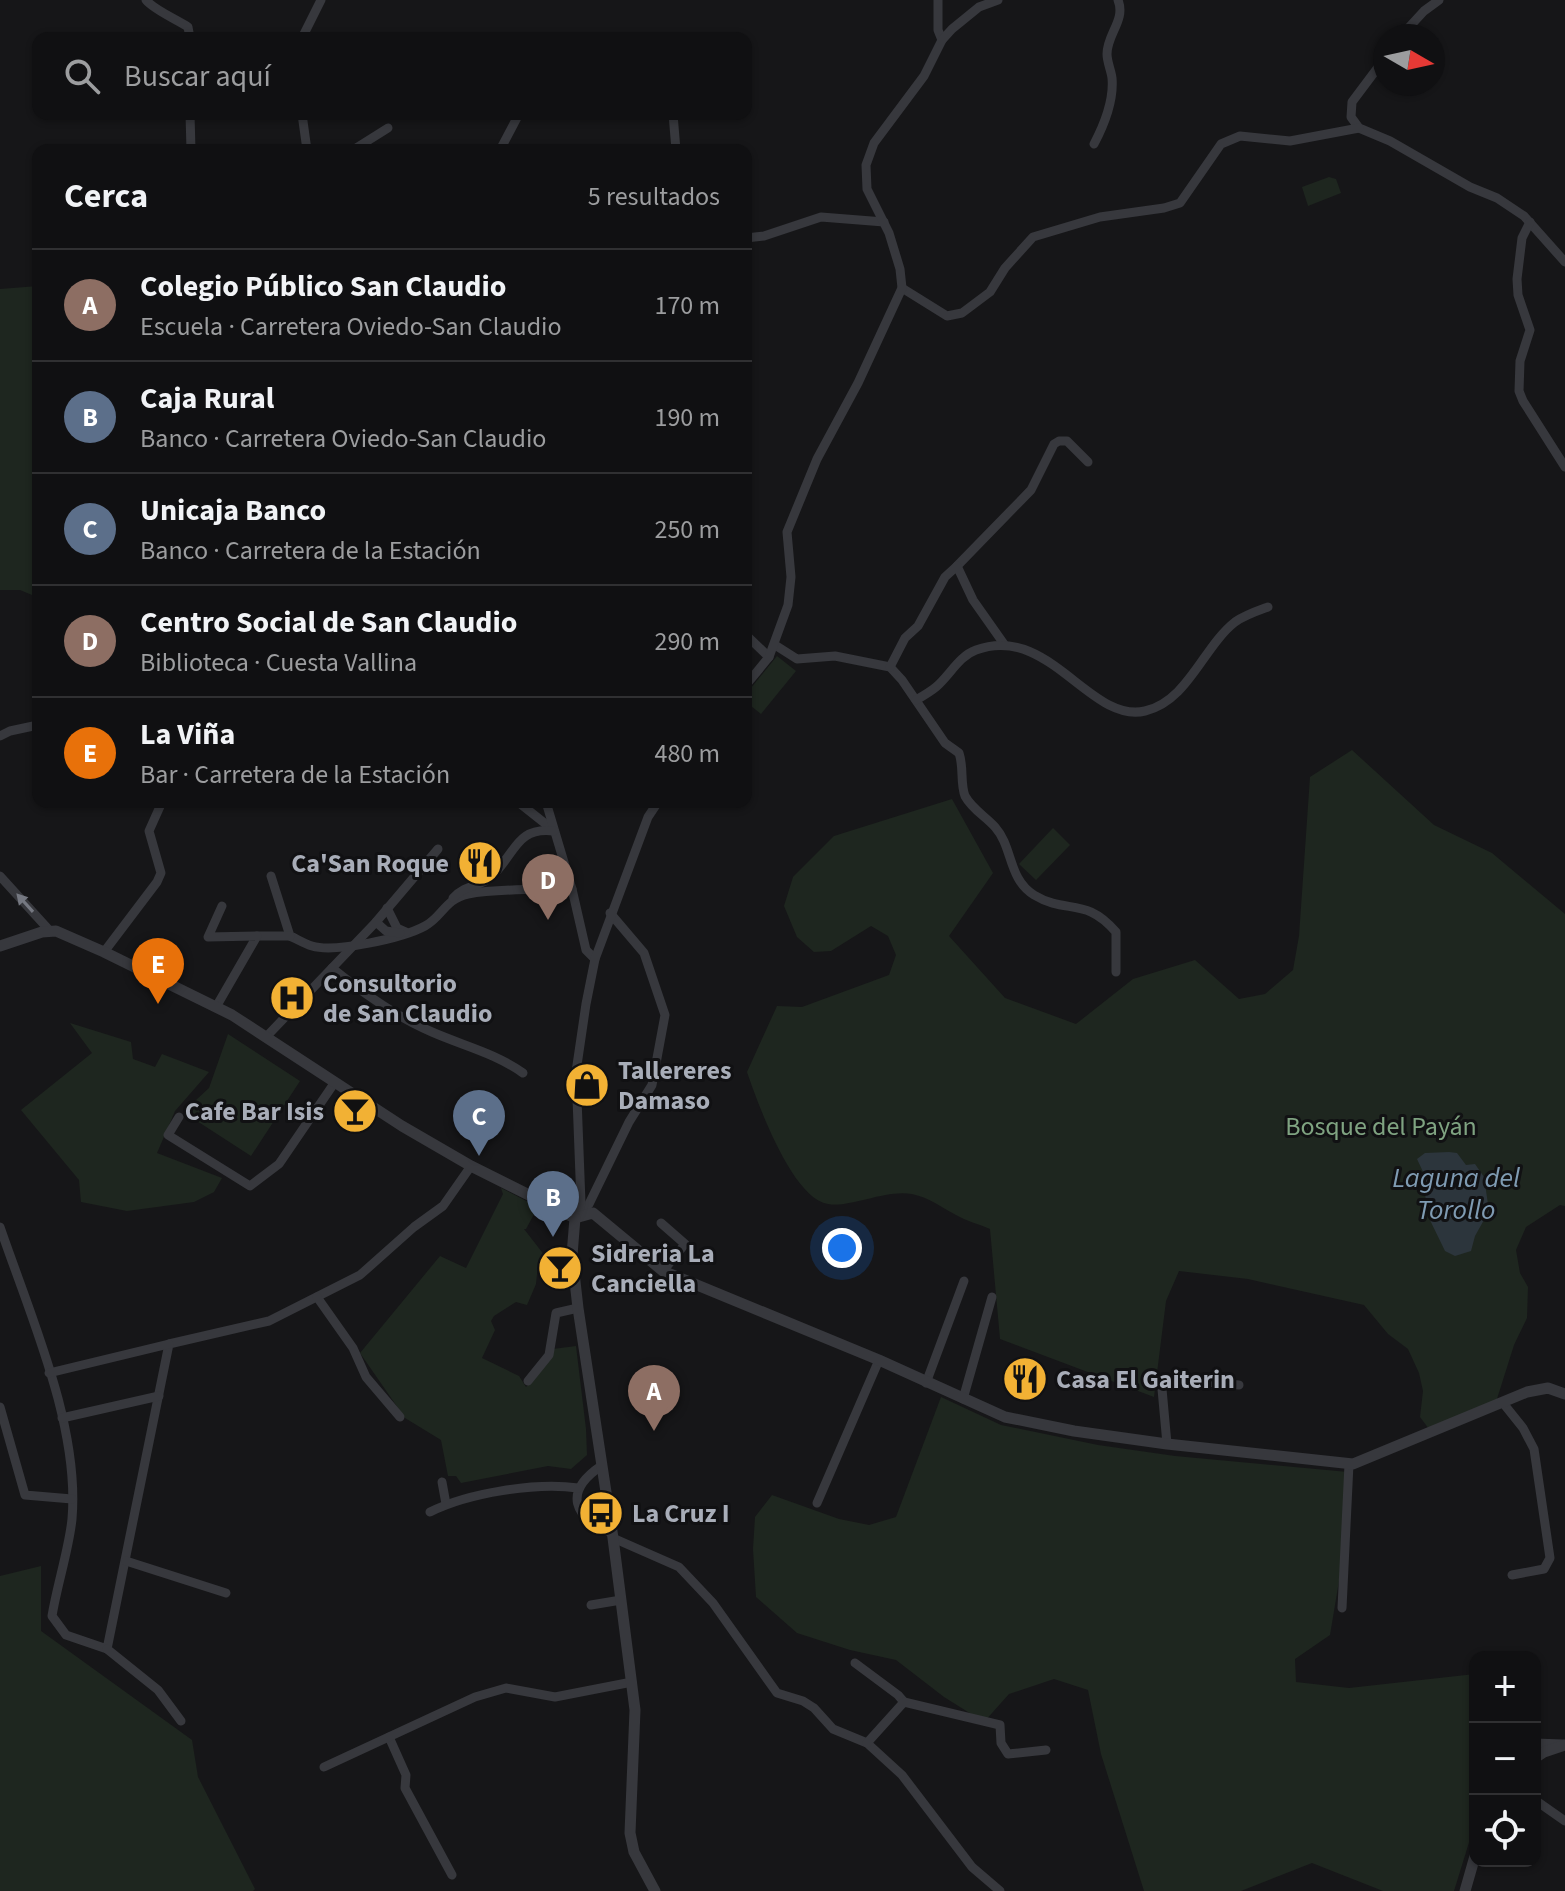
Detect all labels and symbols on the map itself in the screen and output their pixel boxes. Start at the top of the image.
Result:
north arrow [1373,24,1445,96]
restaurant icon: Ca'San Roque [456,839,504,887]
place label: Ca'San Roque [291,845,449,882]
pin: D [522,854,574,920]
one-way arrow [17,894,34,914]
pin: E [132,938,184,1004]
place label: Consultorio de San Claudio [323,965,492,1032]
hospital icon: Consultorio de San Claudio [268,974,316,1022]
place label: Tallereres Damaso [618,1052,731,1119]
shop icon: Tallereres Damaso [563,1061,611,1109]
bar icon: Cafe Bar Isis [331,1087,379,1135]
pin: C [453,1090,505,1156]
place label: Cafe Bar Isis [185,1093,324,1130]
park label: Bosque del Payán [1285,1108,1477,1145]
water label: Laguna del Torollo [1392,1158,1520,1230]
pin: B [527,1171,579,1237]
your location [822,1228,862,1268]
place label: Sidreria La Canciella [591,1235,715,1302]
bar icon: Sidreria La Canciella [536,1244,584,1292]
restaurant icon: Casa El Gaiterin [1001,1355,1049,1403]
place label: Casa El Gaiterin [1056,1361,1235,1398]
pin: A [628,1365,680,1431]
bus stop icon: La Cruz I [577,1489,625,1537]
place label: La Cruz I [632,1495,730,1532]

